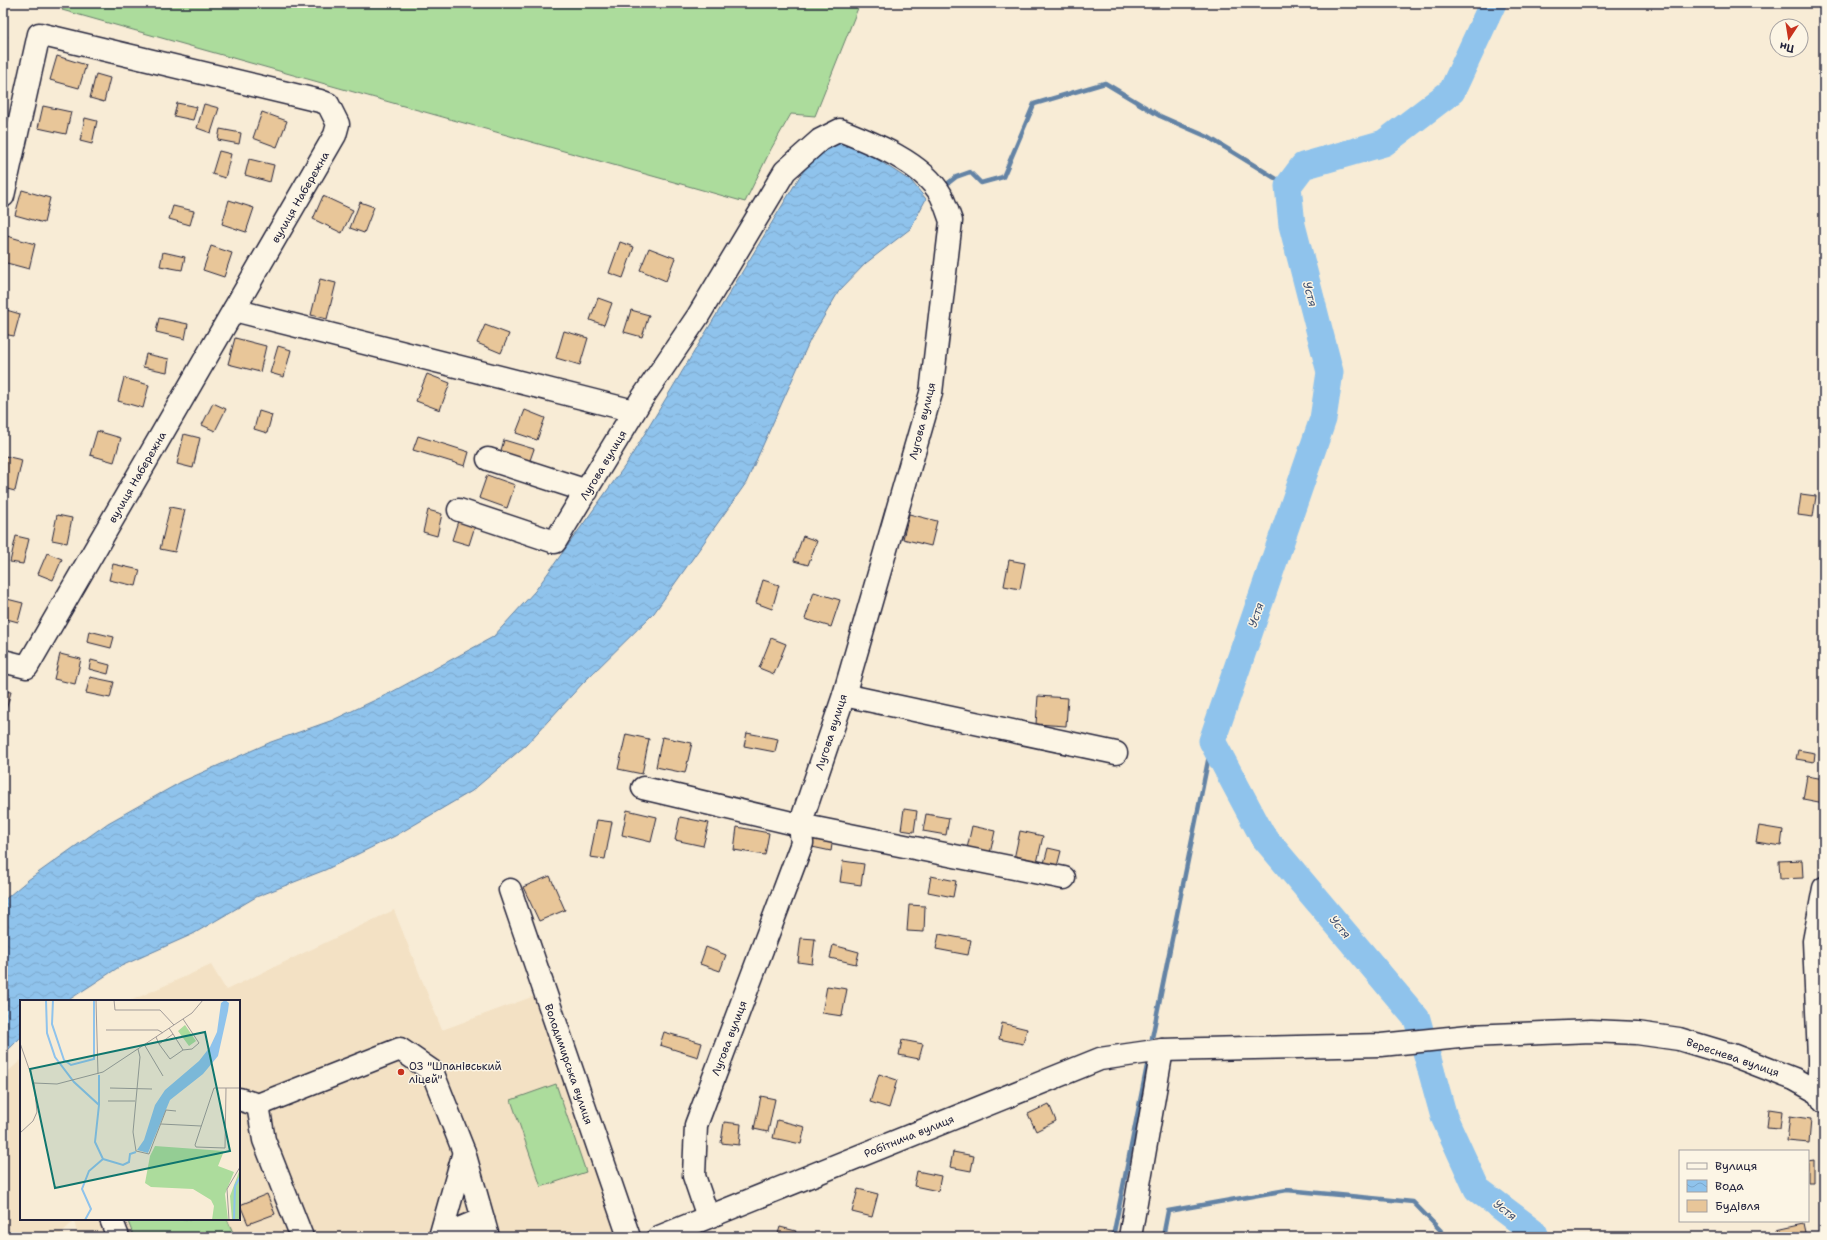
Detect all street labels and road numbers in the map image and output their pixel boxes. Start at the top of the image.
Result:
street label: вулиця Набережна [268,149,333,246]
street label: Лугова вулиця [906,381,939,461]
street label: Лугова вулиця [577,427,630,503]
street label: вулиця Набережна [105,429,170,526]
street label: Лугова вулиця [812,692,851,772]
street label: Лугова вулиця [708,999,751,1078]
street label: Володимирська вулиця [541,1002,596,1126]
street label: Вереснева вулиця [1684,1035,1781,1080]
street label: Робітнича вулиця [862,1112,956,1161]

